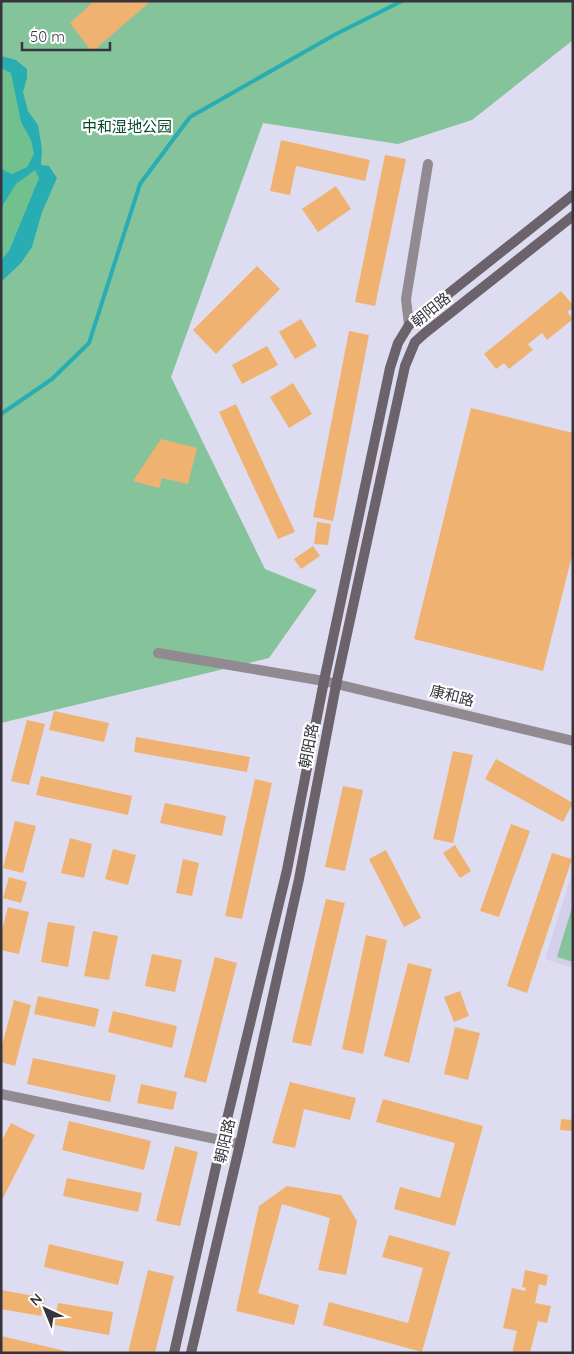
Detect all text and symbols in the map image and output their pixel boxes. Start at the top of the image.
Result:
scale bar [22,20,110,52]
text: 50 m [30,27,65,46]
park label: 中和湿地公园 [82,117,172,136]
street label: 朝阳路 [407,288,454,331]
street label: 康和路 [428,681,476,710]
street label: 朝阳路 [295,722,322,770]
street label: 朝阳路 [210,1117,239,1165]
north arrow [20,1284,70,1334]
text: N [26,1290,46,1310]

